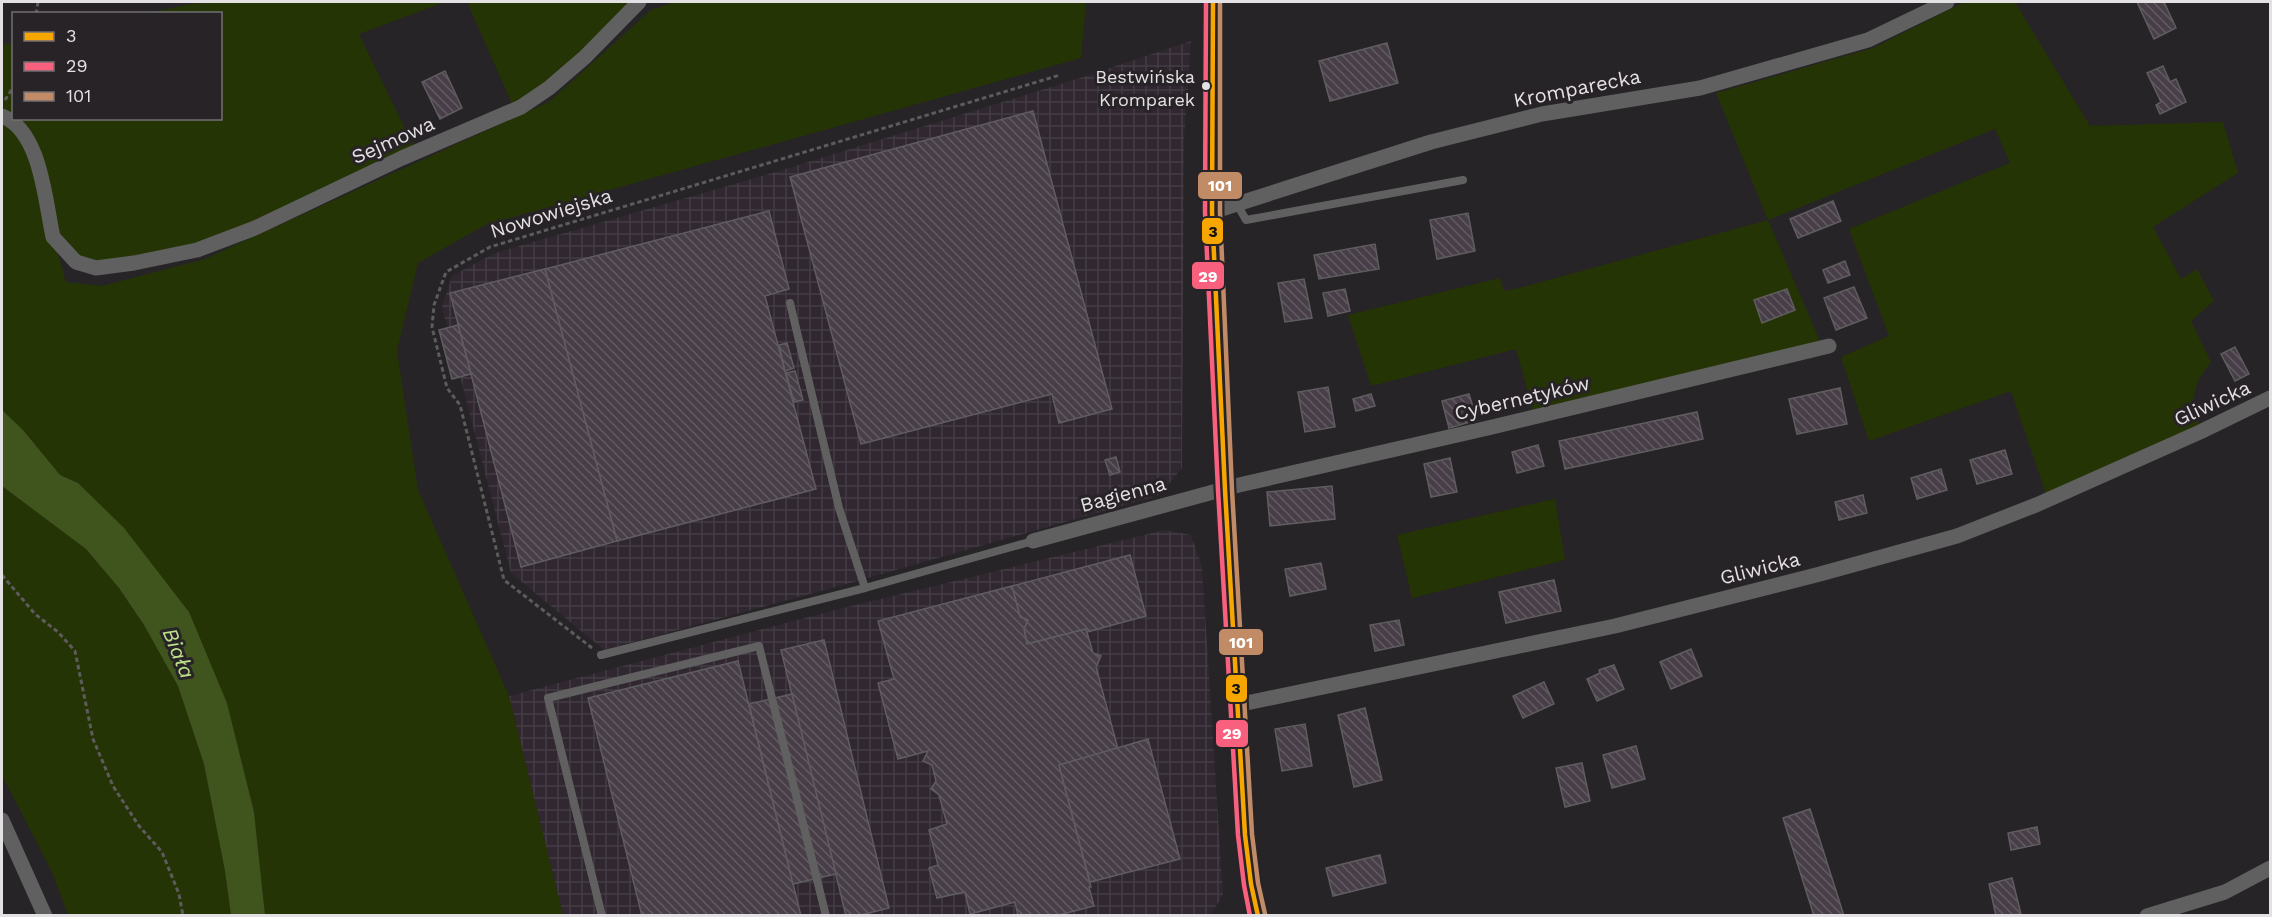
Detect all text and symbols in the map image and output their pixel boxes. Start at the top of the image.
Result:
legend [12,12,222,120]
text: 3 [66,25,77,46]
text: 29 [66,55,88,76]
street label: Kromparecka [1511,64,1643,112]
place label: Bestwińska Kromparek [1095,66,1195,110]
marker: Bestwińska Kromparek [1200,80,1212,92]
text: 101 [66,85,91,106]
street label: Sejmowa [348,111,438,169]
line badge: 101 [1197,171,1243,200]
text: 101 [1208,176,1232,195]
street label: Nowowiejska [487,183,615,243]
line badge: 3 [1201,217,1224,245]
text: 3 [1208,222,1218,241]
line badge: 29 [1191,261,1225,290]
text: 29 [1198,267,1218,286]
street label: Cybernetyków [1452,371,1592,425]
street label: Gliwicka [2170,375,2254,431]
street label: Bagienna [1077,471,1169,517]
street label: Gliwicka [1717,546,1803,590]
water label: Biała [158,624,200,682]
line badge: 101 [1218,628,1264,656]
text: 101 [1229,633,1253,652]
line badge: 3 [1225,674,1248,703]
text: 3 [1231,679,1241,698]
line badge: 29 [1215,719,1249,748]
text: 29 [1222,724,1242,743]

